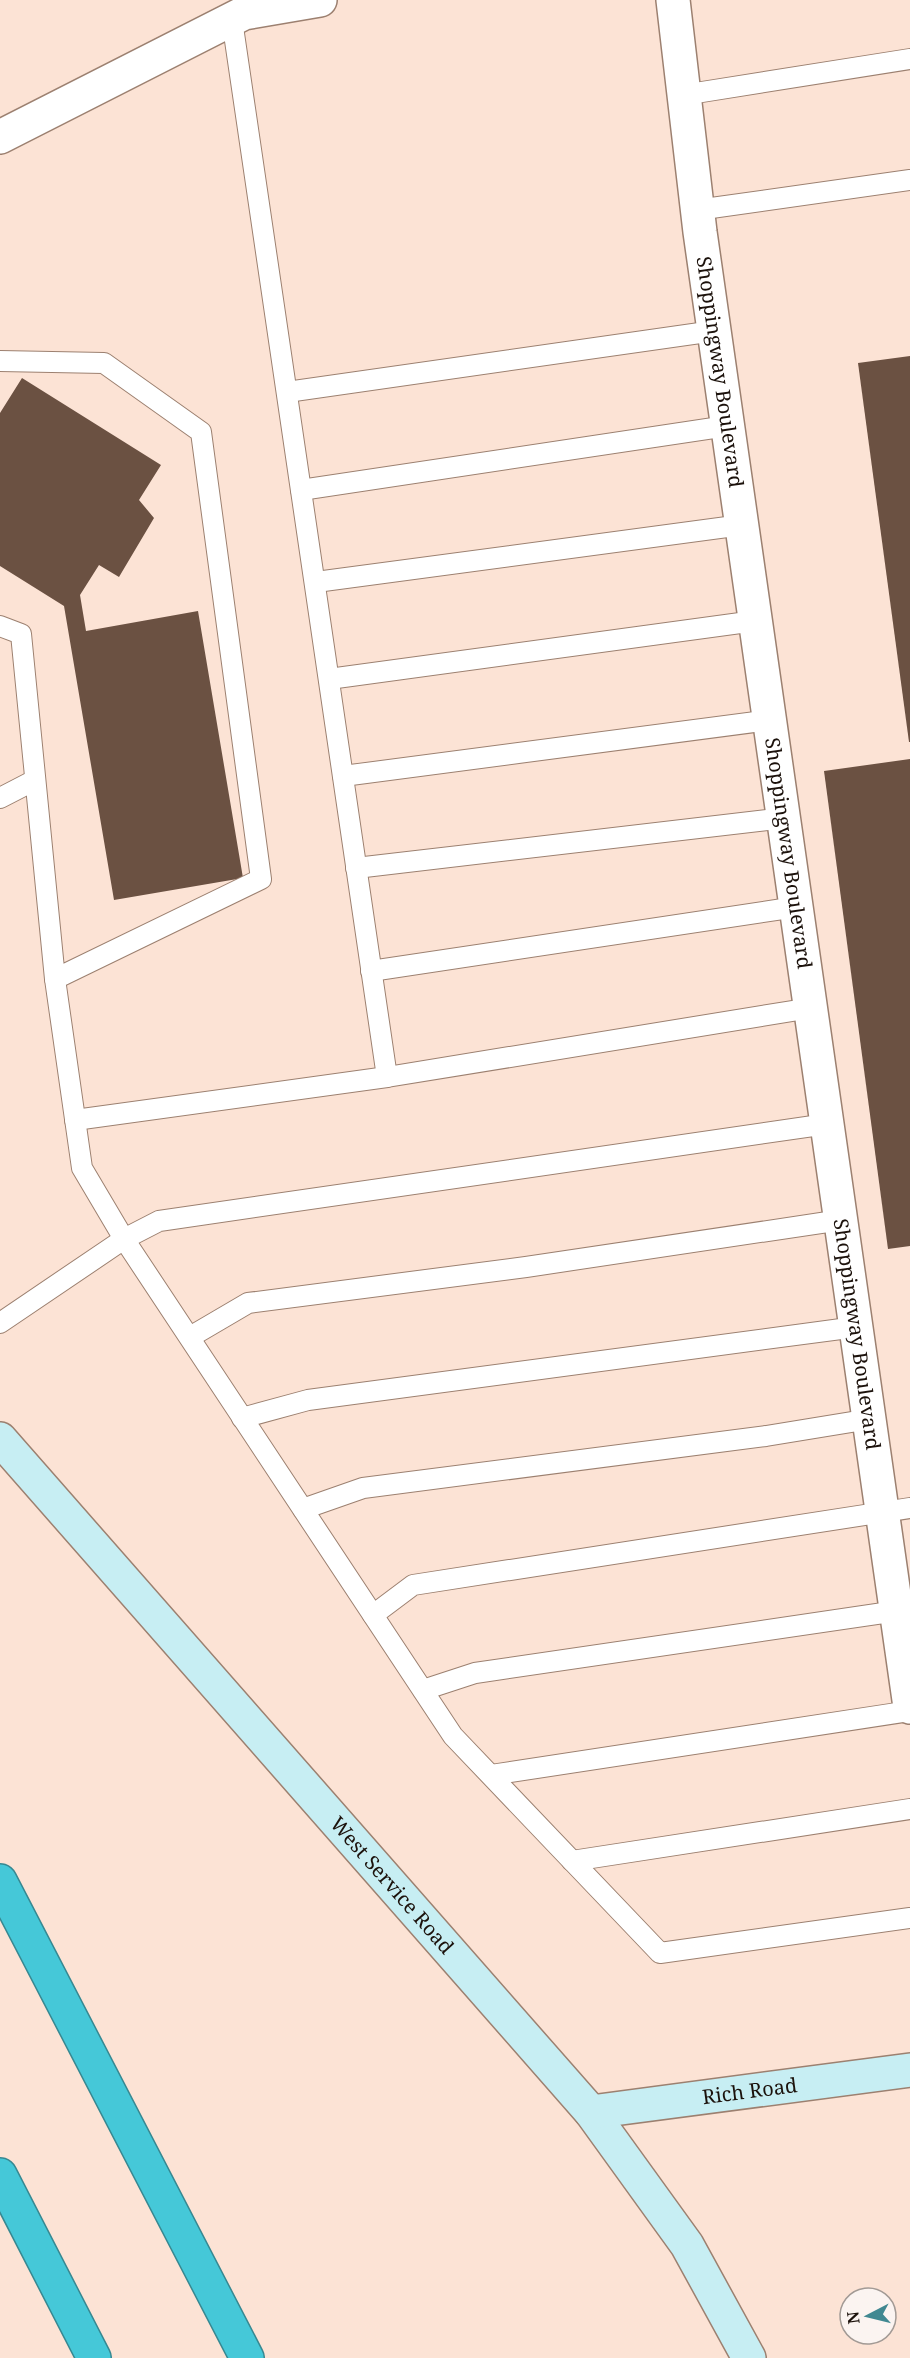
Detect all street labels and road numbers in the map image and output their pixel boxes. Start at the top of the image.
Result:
street label: Shoppingway Boulevard [691,255,750,489]
street label: Shoppingway Boulevard [759,736,819,970]
street label: Shoppingway Boulevard [828,1217,887,1452]
street label: West Service Road [325,1810,460,1960]
street label: Rich Road [700,2071,799,2110]

